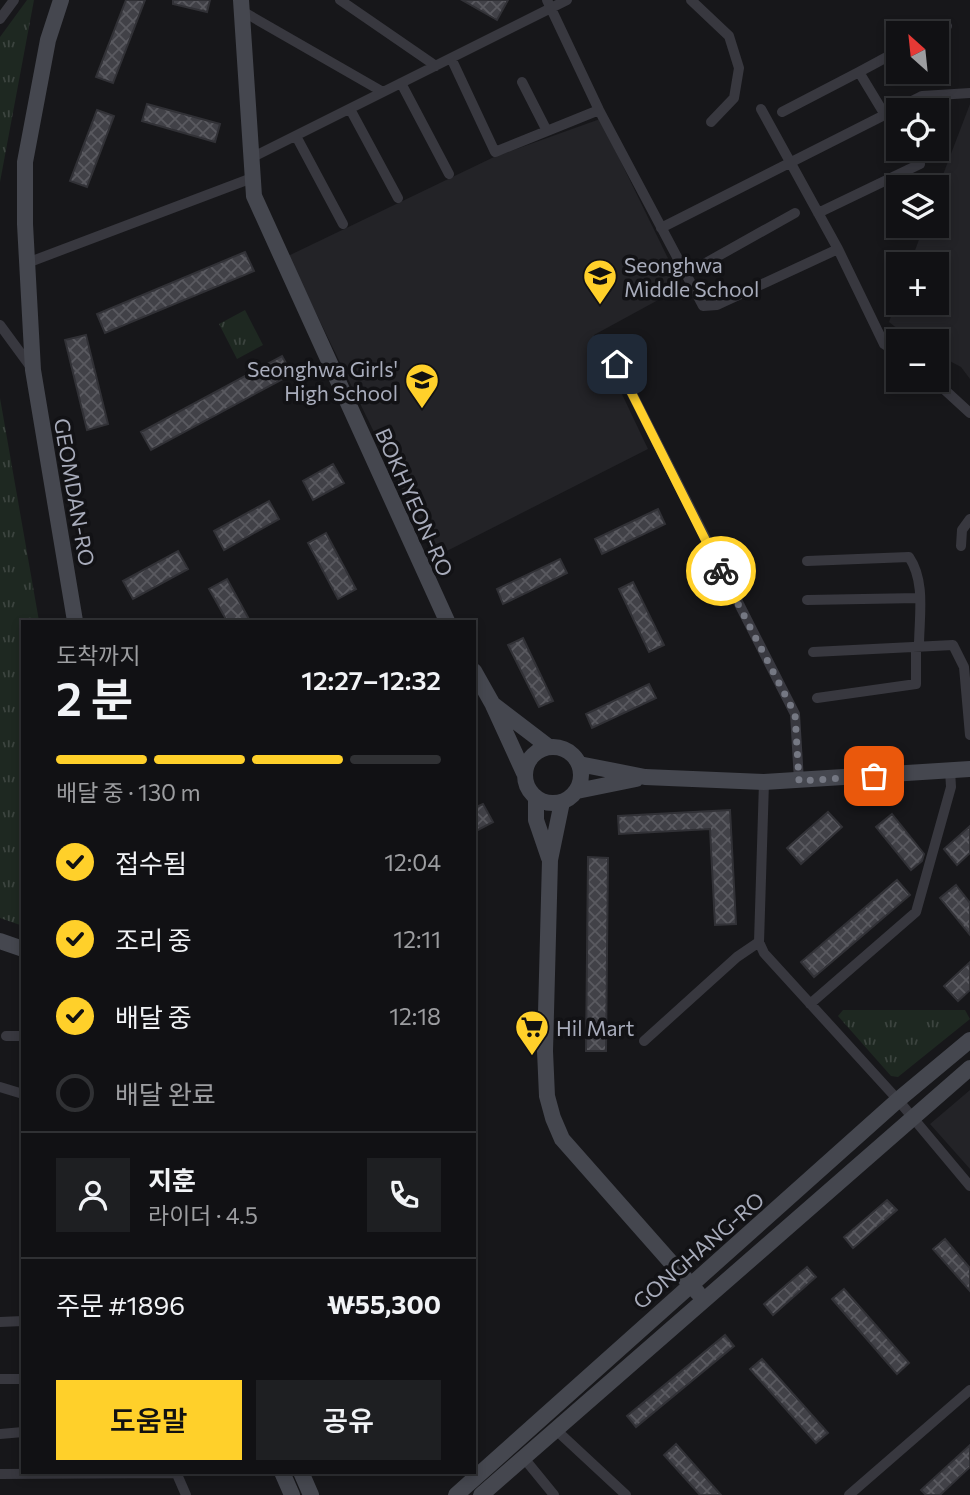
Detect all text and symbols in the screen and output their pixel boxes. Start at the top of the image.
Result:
north arrow [886,21,948,84]
map controls [886,21,949,392]
button: locate [886,98,949,161]
button: layers [886,175,949,238]
place label: Seonghwa Middle School [624,252,759,301]
button: + [886,252,949,315]
school or university icon: Seonghwa Middle School [581,257,619,306]
button: − [886,329,949,392]
pin [587,334,647,394]
icon: home [598,345,636,383]
place label: Seonghwa Girls' High School [247,356,398,405]
school or university icon: Seonghwa Girls' High School [403,361,441,410]
street label: GEOMDAN-RO [50,416,100,568]
street label: BOKHYEON-RO [371,424,459,580]
courier [686,536,756,606]
icon: bike [702,552,740,590]
text: 도착까지 [56,641,141,669]
text: 12:27–12:32 [301,664,441,695]
text: 2 분 [56,669,133,725]
pin [844,746,904,806]
icon: bag [855,757,893,795]
text: 배달 중 · 130 m [56,778,201,806]
icon: check [56,843,94,881]
text: 접수됨 [115,847,187,878]
text: 12:04 [384,848,441,876]
icon: check [56,920,94,958]
text: 조리 중 [115,924,192,955]
text: 12:11 [393,925,441,953]
icon: check [56,997,94,1035]
text: 배달 중 [115,1001,192,1032]
text: 12:18 [389,1002,441,1030]
supermarket icon: Hil Mart [513,1008,551,1057]
place label: Hil Mart [556,1015,634,1040]
text: 배달 완료 [115,1078,216,1109]
button: person [56,1158,130,1232]
button: phone [367,1158,441,1232]
text: 지훈 [148,1164,196,1195]
street label: GONGHANG-RO [628,1186,768,1314]
text: 라이더 · 4.5 [148,1201,258,1229]
text: ₩55,300 [327,1288,441,1319]
text: 주문 #1896 [56,1289,185,1320]
button: 도움말 [56,1380,242,1460]
button: 공유 [256,1380,441,1460]

